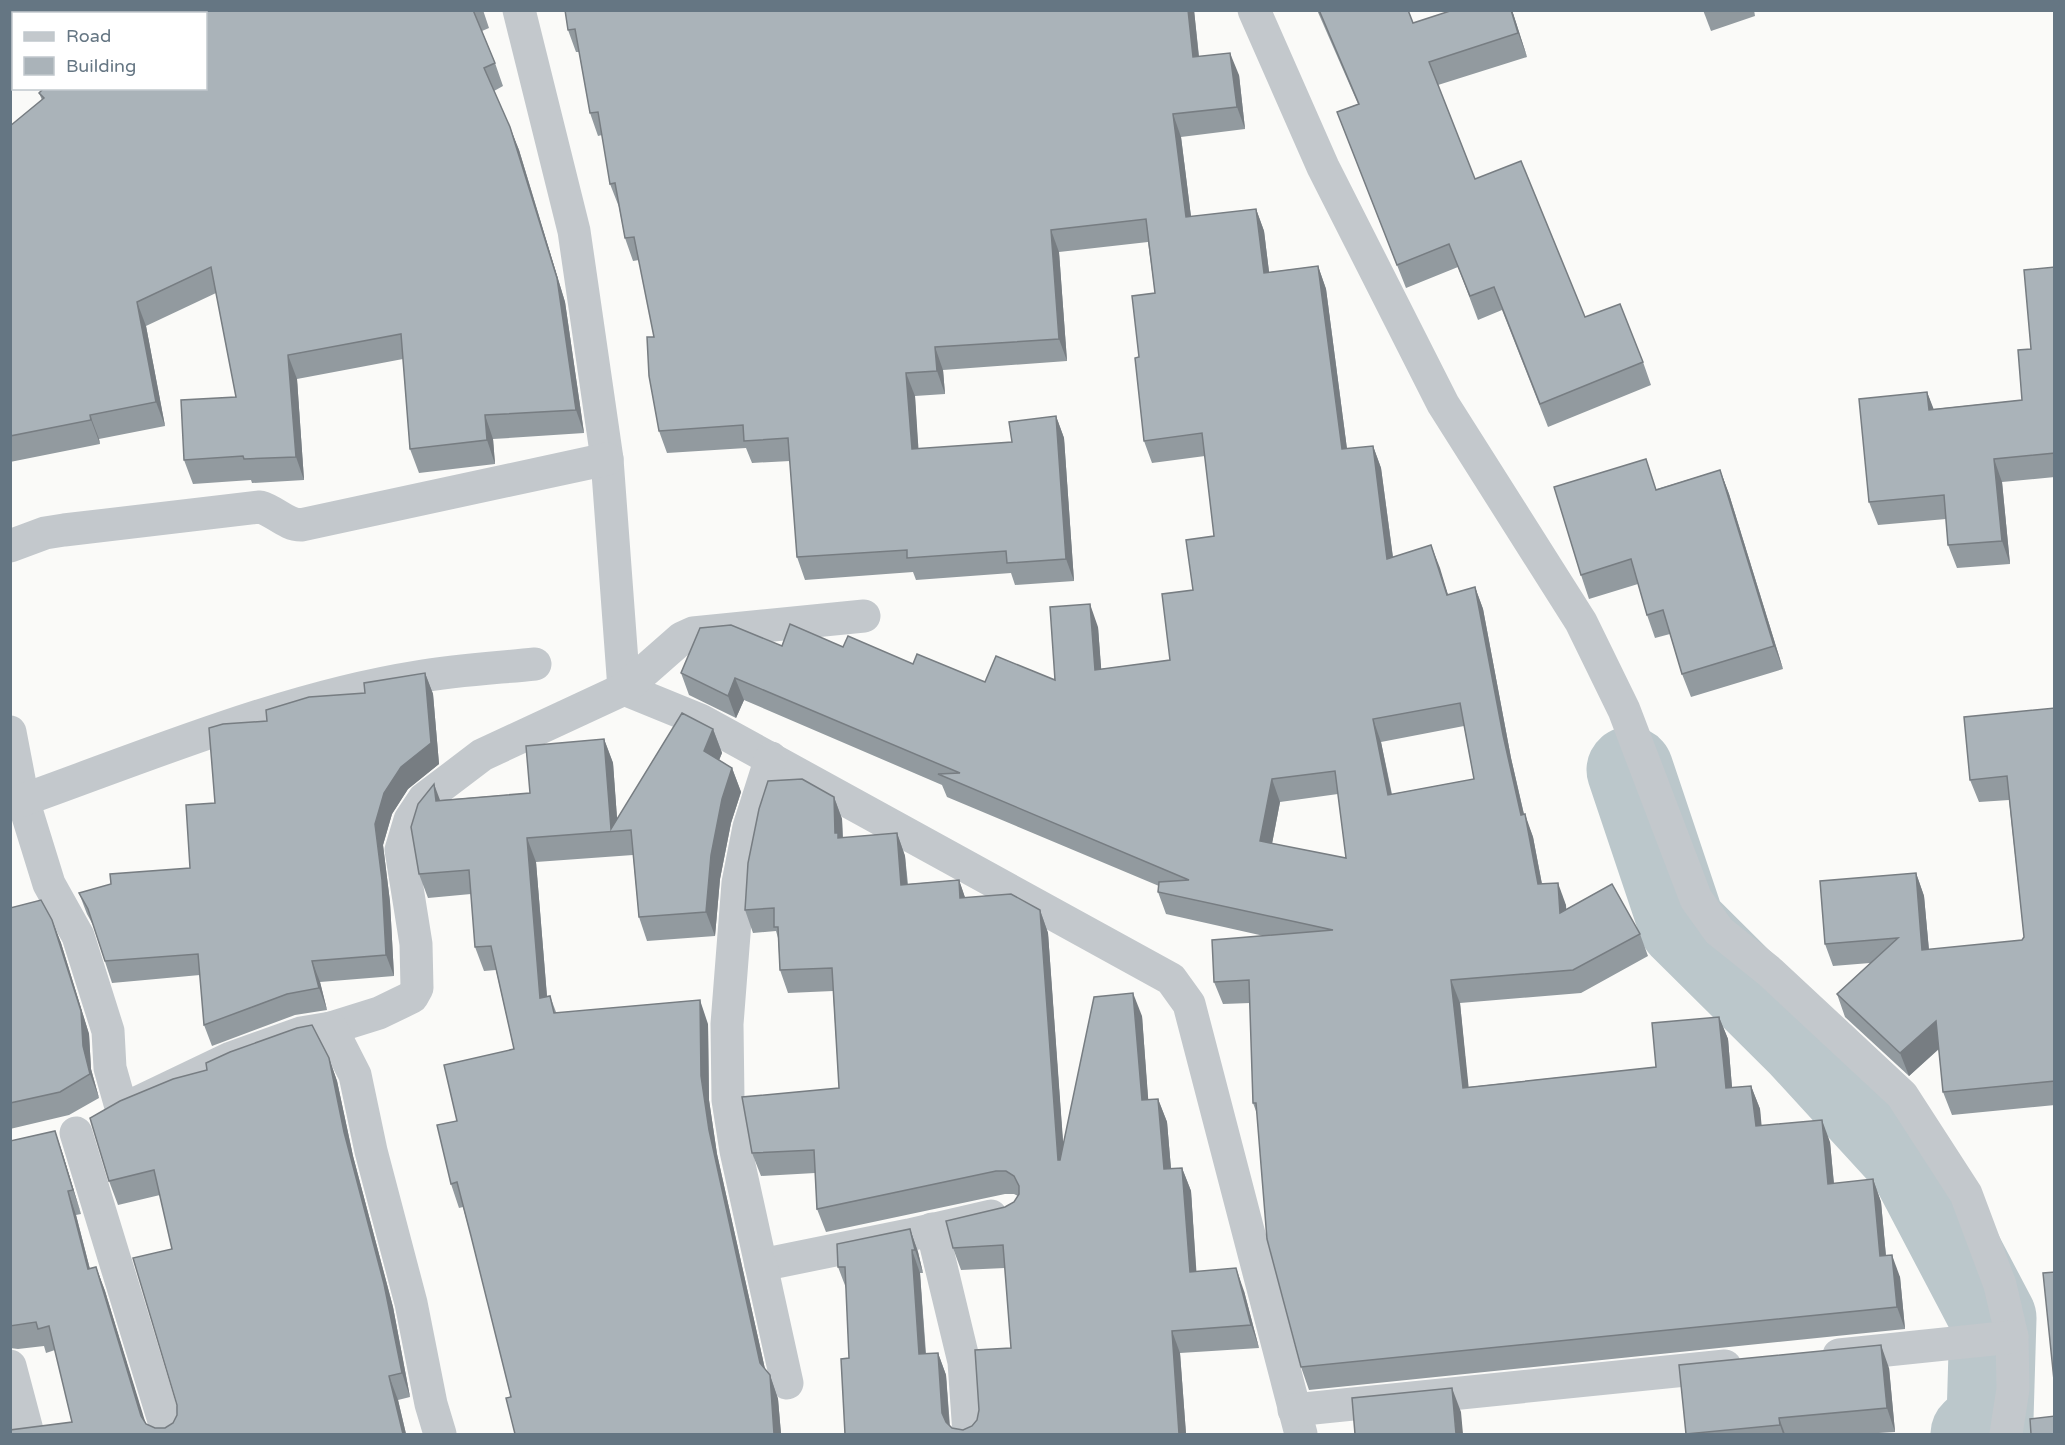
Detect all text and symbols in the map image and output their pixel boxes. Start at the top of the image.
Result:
legend [12,12,207,90]
text: Road [66,25,111,47]
text: Building [66,55,136,77]

